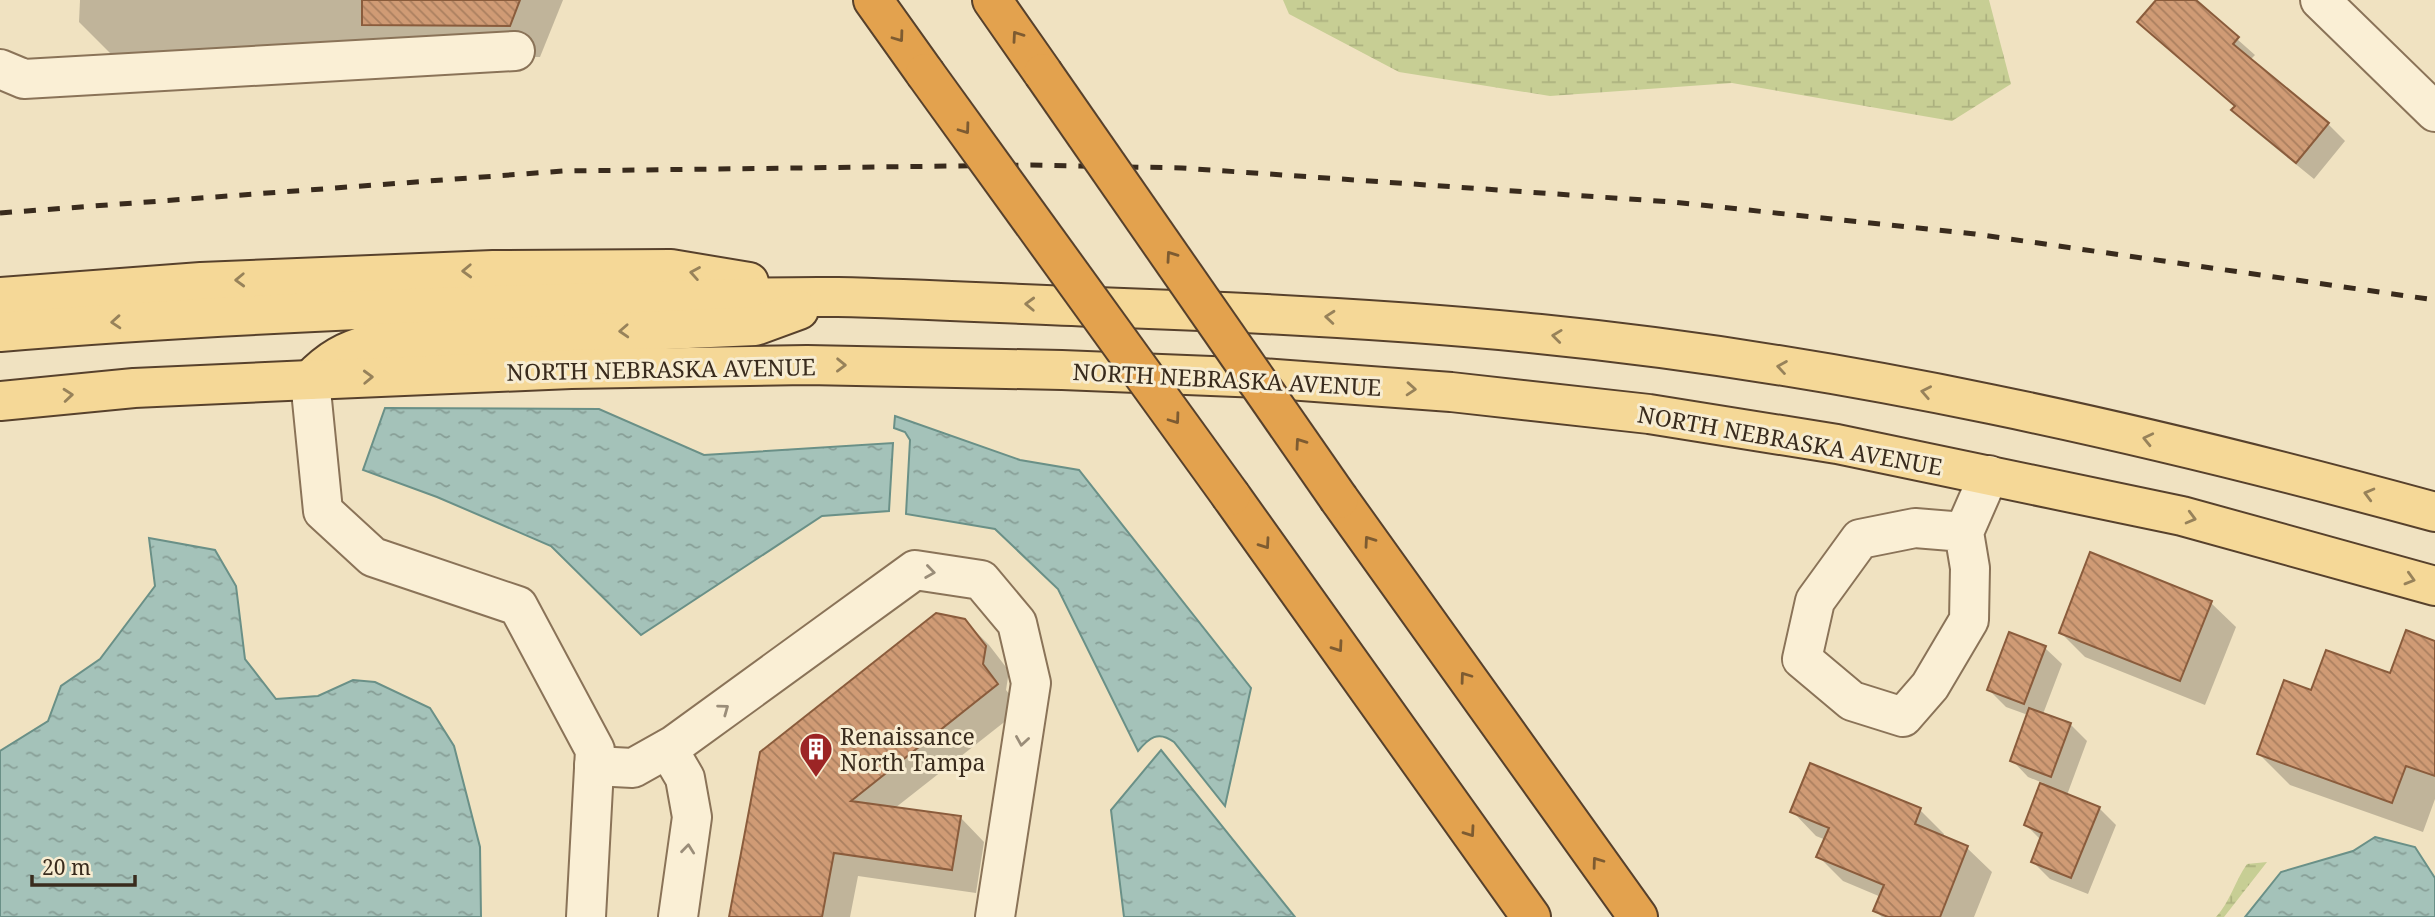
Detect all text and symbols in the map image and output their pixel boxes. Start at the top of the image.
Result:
one-way arrow [891,29,903,42]
one-way arrow [1013,31,1025,44]
one-way arrow [957,121,969,134]
one-way arrow [1167,251,1179,264]
one-way arrow [462,263,473,278]
one-way arrow [689,266,701,281]
one-way arrow [234,273,245,288]
one-way arrow [1024,297,1035,312]
one-way arrow [1325,310,1336,325]
one-way arrow [110,314,121,329]
one-way arrow [618,324,629,339]
one-way arrow [1551,328,1563,343]
street label: NORTH NEBRASKA AVENUE [506,350,816,388]
street label: NORTH NEBRASKA AVENUE [1072,355,1382,403]
one-way arrow [835,358,846,373]
one-way arrow [1777,360,1788,375]
one-way arrow [363,370,374,385]
one-way arrow [1405,381,1416,396]
one-way arrow [1920,385,1932,400]
one-way arrow [62,387,74,402]
street label: NORTH NEBRASKA AVENUE [1635,397,1945,483]
one-way arrow [1167,411,1179,424]
one-way arrow [2143,432,2155,447]
one-way arrow [1296,438,1308,451]
one-way arrow [2363,488,2375,502]
one-way arrow [2185,510,2197,524]
one-way arrow [1257,536,1269,549]
one-way arrow [1365,536,1377,549]
one-way arrow [924,565,936,580]
one-way arrow [2404,570,2416,585]
one-way arrow [1329,639,1342,652]
one-way arrow [1461,672,1473,685]
one-way arrow [716,705,729,717]
place label: Renaissance North Tampa [840,720,986,778]
building icon: Renaissance North Tampa [797,730,835,779]
one-way arrow [1015,735,1030,747]
one-way arrow [1461,824,1474,837]
scale bar [32,844,135,888]
one-way arrow [680,844,695,855]
text: 20 m [42,853,91,881]
one-way arrow [1593,857,1606,870]

